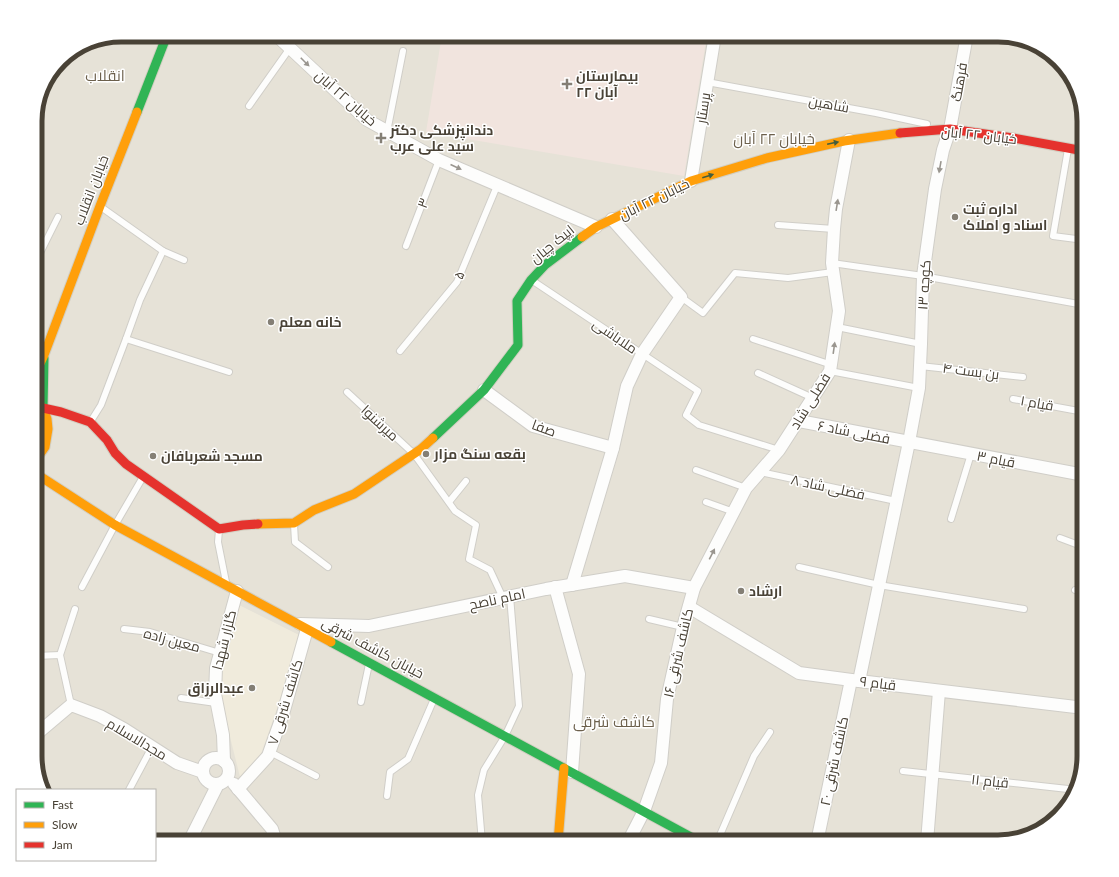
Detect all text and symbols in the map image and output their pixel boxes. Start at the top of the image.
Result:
one-way arrow [300,57,310,67]
street label: فرهنگ [947,61,970,103]
district label: انقلاب [85,66,125,84]
street label: خیابان ۲۲ آبان [312,66,381,129]
place label: بیمارستان ۲۲ آبان [576,67,638,100]
marker: بیمارستان ۲۲ آبان [561,78,573,90]
street label: پرستار [691,91,715,126]
street label: شاهین [807,91,851,116]
place label: دندانپزشکی دکتر سید علی عرب [389,121,493,155]
street label: خیابان ۲۲ آبان [940,122,1018,147]
district label: خیابان ۲۲ آبان [733,129,815,149]
marker: دندانپزشکی دکتر سید علی عرب [375,132,387,144]
one-way arrow [827,140,840,146]
street label: خیابان انقلاب [69,152,112,227]
one-way arrow [936,160,942,173]
one-way arrow [450,165,462,171]
one-way arrow [702,173,714,179]
street label: خیابان ۲۲ آبان [616,174,692,223]
street label: ۳ [413,195,432,210]
one-way arrow [834,199,840,211]
place label: اداره ثبت اسناد و املاک [963,200,1047,234]
marker: اداره ثبت اسناد و املاک [950,212,960,222]
street label: ایپک چیان [526,221,578,268]
street label: کوچه ۱۳ [913,259,936,311]
street label: ۵ [449,268,468,282]
place label: خانه معلم [279,313,342,332]
street label: ملاباشی [590,314,641,357]
marker: خانه معلم [266,317,276,327]
one-way arrow [831,342,837,354]
street label: بن بست ۴ [942,359,1000,382]
street label: فضلی شاد [786,369,834,432]
street label: قیام ۱ [1019,391,1055,416]
street label: میرشنوا [358,401,403,444]
street label: صفا [530,415,559,440]
street label: فضلی شاد ۶ [816,416,892,447]
place label: بقعه سنگ مزار [433,445,526,463]
street label: قیام ۳ [975,446,1017,472]
place label: مسجد شعربافان [161,447,263,465]
marker: بقعه سنگ مزار [421,449,431,459]
marker: مسجد شعربافان [148,451,158,461]
street label: فضلی شاد ۸ [789,470,867,503]
one-way arrow [709,548,715,560]
place label: ارشاد [749,582,782,599]
street label: امام ناصح [467,584,527,615]
marker: ارشاد [736,586,746,596]
street label: کاشف شرقی ۱۶ [659,607,696,699]
street label: گلزار شهدا [208,608,239,672]
street label: خیابان کاشف شرقی [319,613,427,682]
street label: معین زاده [142,624,202,655]
street label: کاشف شرقی ۷ [263,657,306,747]
street label: قیام ۹ [859,672,897,695]
place label: عبدالرزاق [188,679,244,697]
marker: عبدالرزاق [247,683,257,693]
district label: کاشف شرقی [573,712,655,732]
street label: مجدالاسلام [103,714,171,765]
street label: کاشف شرقی ۲۰ [816,715,851,807]
street label: قیام ۱۱ [970,770,1010,793]
legend [16,789,156,861]
text: Fast [52,797,74,812]
text: Slow [52,817,78,832]
text: Jam [52,837,73,852]

